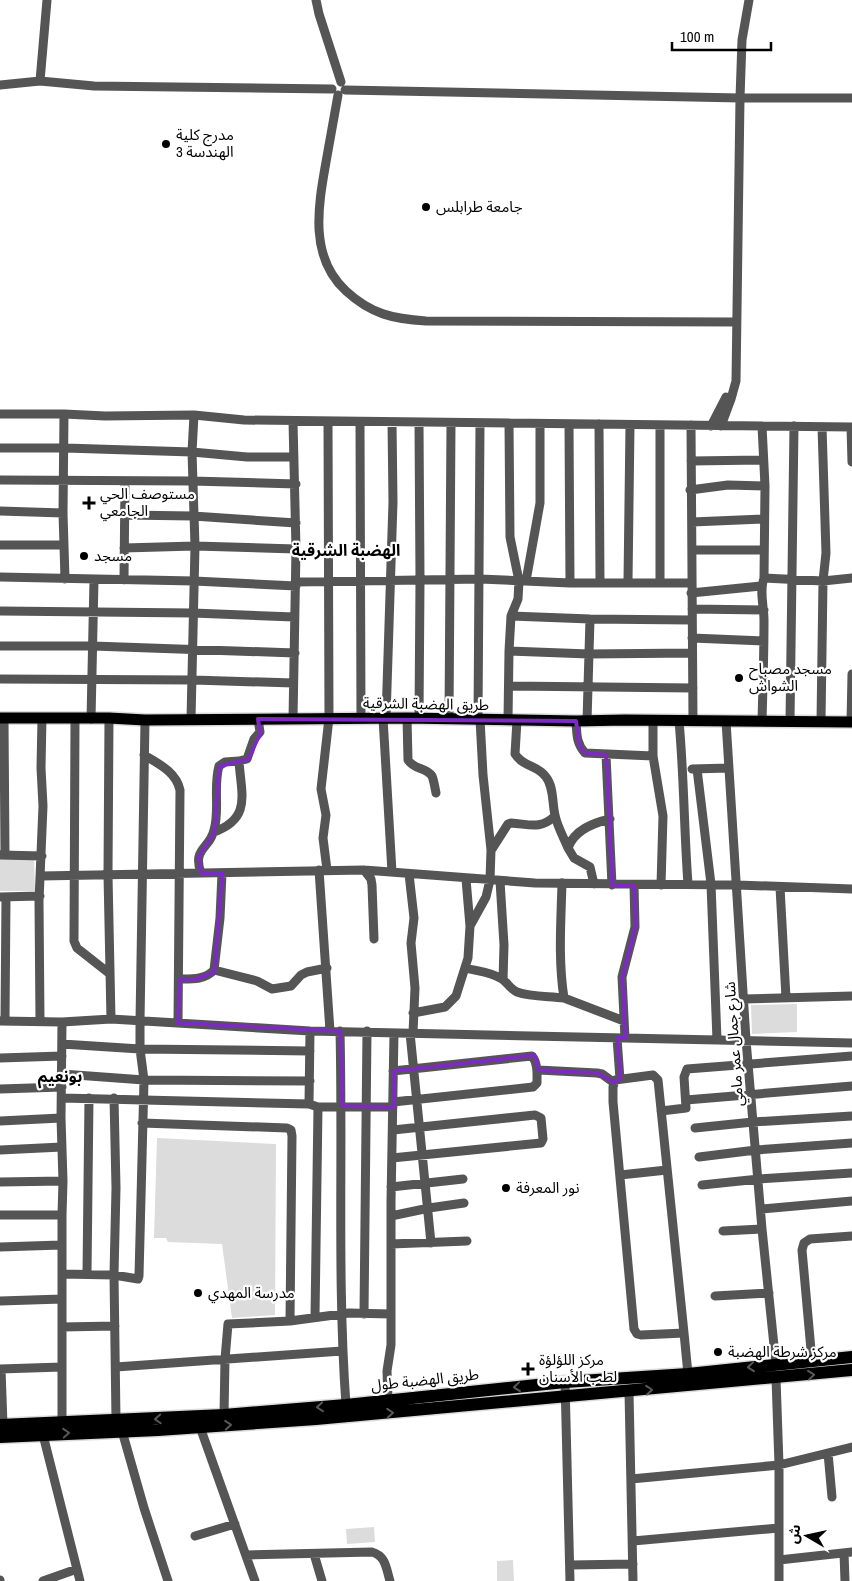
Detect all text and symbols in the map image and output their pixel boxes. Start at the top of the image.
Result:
scale bar [672,20,771,52]
text: 100 m [680,26,714,47]
place label: مدرج كلية الهندسة 3 [176,124,234,162]
marker: مدرج كلية الهندسة 3 [160,138,172,150]
place label: جامعة طرابلس [436,196,523,217]
marker: جامعة طرابلس [420,201,432,213]
place label: مستوصف الحي الجامعي [100,483,195,522]
marker: مستوصف الحي الجامعي [82,496,96,510]
district label: الهضبة الشرقية [292,539,400,561]
place label: مسجد [94,545,132,566]
marker: مسجد [78,550,90,562]
place label: مسجد مصباح الشواش [749,658,832,696]
marker: مسجد مصباح الشواش [733,672,745,684]
street label: طريق الهضبة الشرقية [363,692,489,715]
street label: شارع جمال عمر مامي [719,981,750,1107]
district label: بونعيم [38,1065,82,1089]
place label: نور المعرفة [516,1177,579,1198]
marker: نور المعرفة [500,1182,512,1194]
place label: مدرسة المهدي [208,1282,295,1304]
marker: مدرسة المهدي [192,1287,204,1299]
place label: مركز شرطة الهضبة [728,1341,837,1362]
marker: مركز شرطة الهضبة [712,1346,724,1358]
place label: مركز اللؤلؤة لطب الأسنان [539,1349,617,1387]
one-way arrow [747,1361,755,1372]
marker: مركز اللؤلؤة لطب الأسنان [521,1362,535,1376]
street label: طريق الهضبة طول [370,1363,480,1396]
one-way arrow [807,1369,815,1380]
one-way arrow [512,1382,520,1393]
one-way arrow [646,1384,654,1395]
one-way arrow [316,1401,324,1412]
one-way arrow [387,1408,395,1419]
one-way arrow [154,1413,162,1424]
one-way arrow [225,1419,233,1430]
one-way arrow [62,1428,70,1439]
north arrow [782,1511,832,1561]
text: ش [784,1523,805,1545]

